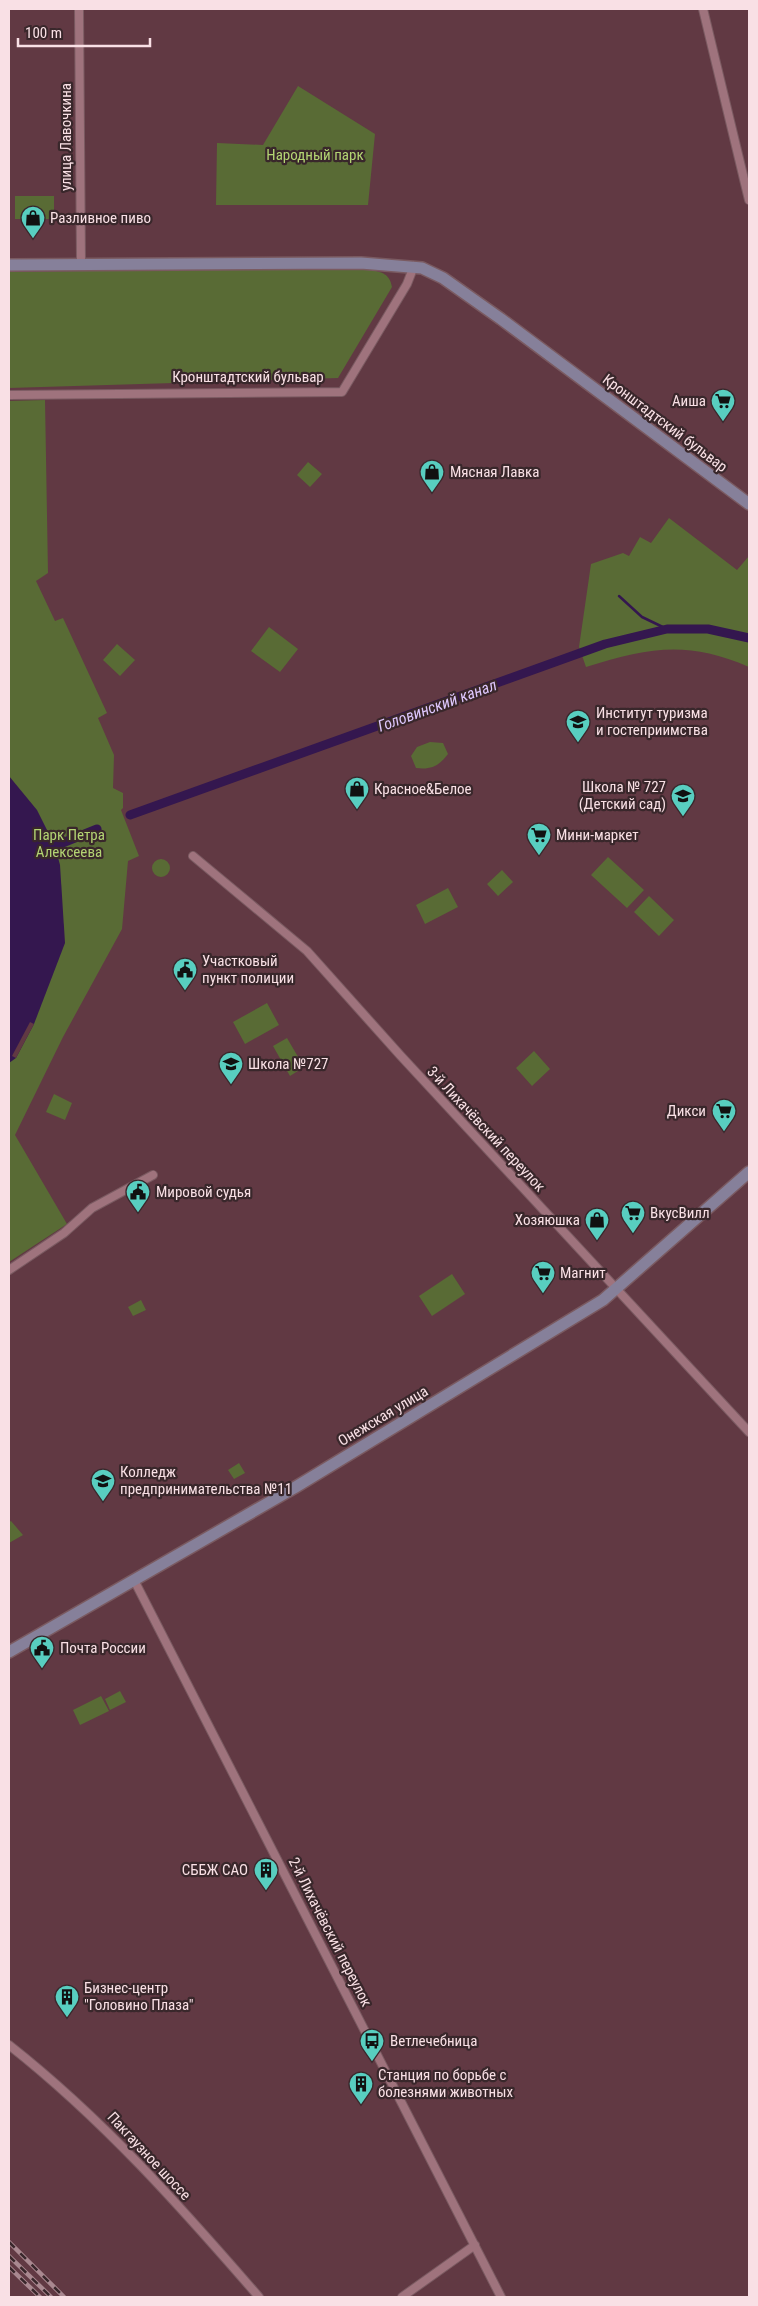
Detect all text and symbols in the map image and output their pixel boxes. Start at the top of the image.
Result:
scale bar [18,15,150,47]
text: 100 m [25,24,62,42]
street label: улица Лавочкина [57,83,75,191]
park label: Народный парк [266,146,364,164]
shop icon: Разливное пиво [20,205,46,239]
place label: Разливное пиво [50,209,151,227]
street label: Кронштадтский бульвар [172,368,324,386]
street label: Кронштадтский бульвар [599,370,731,476]
supermarket icon: Аиша [710,388,736,422]
place label: Аиша [672,392,706,410]
shop icon: Мясная Лавка [419,459,445,493]
place label: Мясная Лавка [450,463,539,481]
water label: Головинский канал [375,675,499,736]
place label: Институт туризма и гостеприимства [596,704,708,739]
school or university icon: Институт туризма и гостеприимства [565,709,591,743]
shop icon: Красное&Белое [344,776,370,810]
place label: Школа № 727 (Детский сад) [579,778,666,813]
place label: Красное&Белое [374,780,472,798]
school or university icon: Школа № 727 (Детский сад) [670,783,696,817]
supermarket icon: Мини-маркет [526,822,552,856]
park label: Парк Петра Алексеева [33,826,105,861]
place label: Мини-маркет [556,826,639,844]
place label: Участковый пункт полиции [202,952,294,987]
public building icon: Участковый пункт полиции [172,957,198,991]
school or university icon: Школа №727 [218,1051,244,1085]
place label: Школа №727 [248,1055,328,1073]
street label: 3-й Лихачёвский переулок [423,1063,549,1195]
supermarket icon: Дикси [711,1098,737,1132]
place label: Дикси [667,1102,706,1120]
public building icon: Мировой судья [125,1179,151,1213]
place label: Мировой судья [156,1183,251,1201]
supermarket icon: ВкусВилл [620,1200,646,1234]
place label: ВкусВилл [650,1204,710,1222]
shop icon: Хозяюшка [584,1207,610,1241]
place label: Хозяюшка [515,1211,580,1229]
supermarket icon: Магнит [530,1260,556,1294]
place label: Магнит [560,1264,606,1282]
street label: Онежская улица [335,1382,431,1450]
place label: Колледж предпринимательства №11 [120,1463,292,1498]
school or university icon: Колледж предпринимательства №11 [90,1468,116,1502]
public building icon: Почта России [29,1635,55,1669]
place label: Почта России [60,1639,146,1657]
street label: 2-й Лихачёвский переулок [285,1854,375,2010]
building icon: СББЖ САО [253,1857,279,1891]
place label: СББЖ САО [182,1861,248,1879]
place label: Бизнес-центр "Головино Плаза" [84,1979,194,2014]
building icon: Бизнес-центр "Головино Плаза" [54,1984,80,2018]
bus stop icon: Ветлечебница [359,2028,385,2062]
place label: Ветлечебница [390,2032,477,2050]
place label: Станция по борьбе с болезнями животных [378,2066,513,2101]
building icon: Станция по борьбе с болезнями животных [348,2071,374,2105]
street label: Пакгаузное шоссе [104,2108,194,2204]

